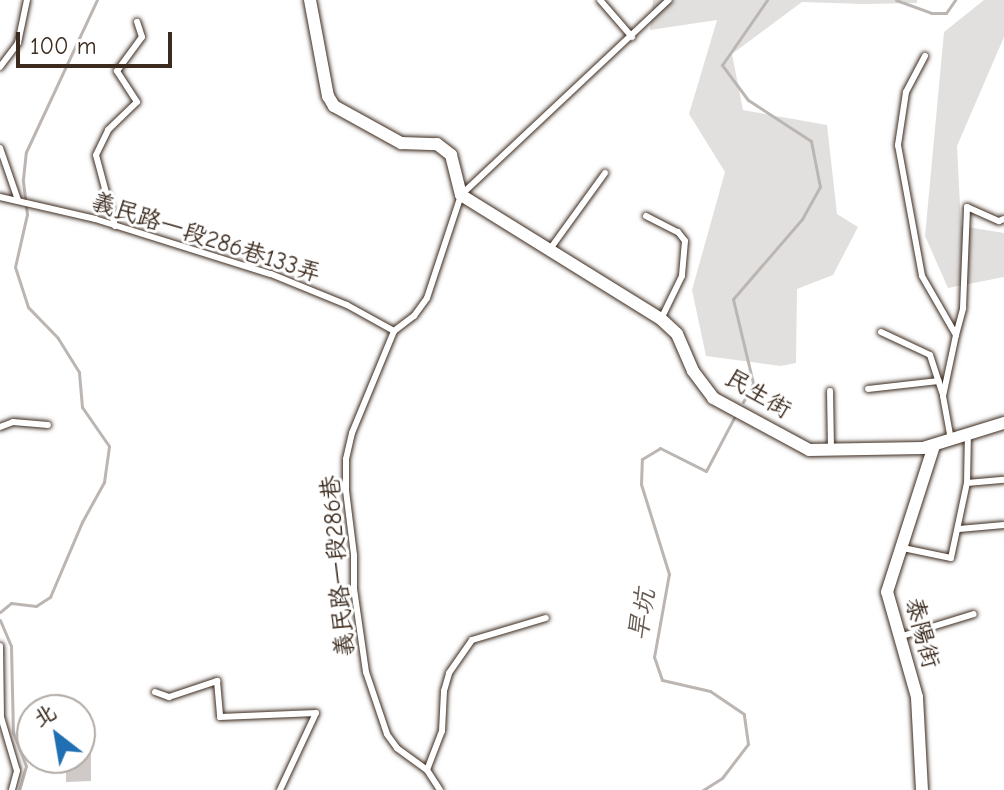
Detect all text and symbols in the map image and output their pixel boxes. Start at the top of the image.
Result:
scale bar [20,16,176,66]
text: 100 m [30,32,97,60]
street label: 義民路一段286巷133弄 [88,187,324,289]
street label: 民生街 [720,363,796,425]
street label: 義民路一段286巷 [316,474,360,658]
water label: 旱坑 [623,587,663,643]
street label: 泰陽街 [899,594,945,672]
north arrow [16,694,96,774]
text: 北 [29,698,61,732]

